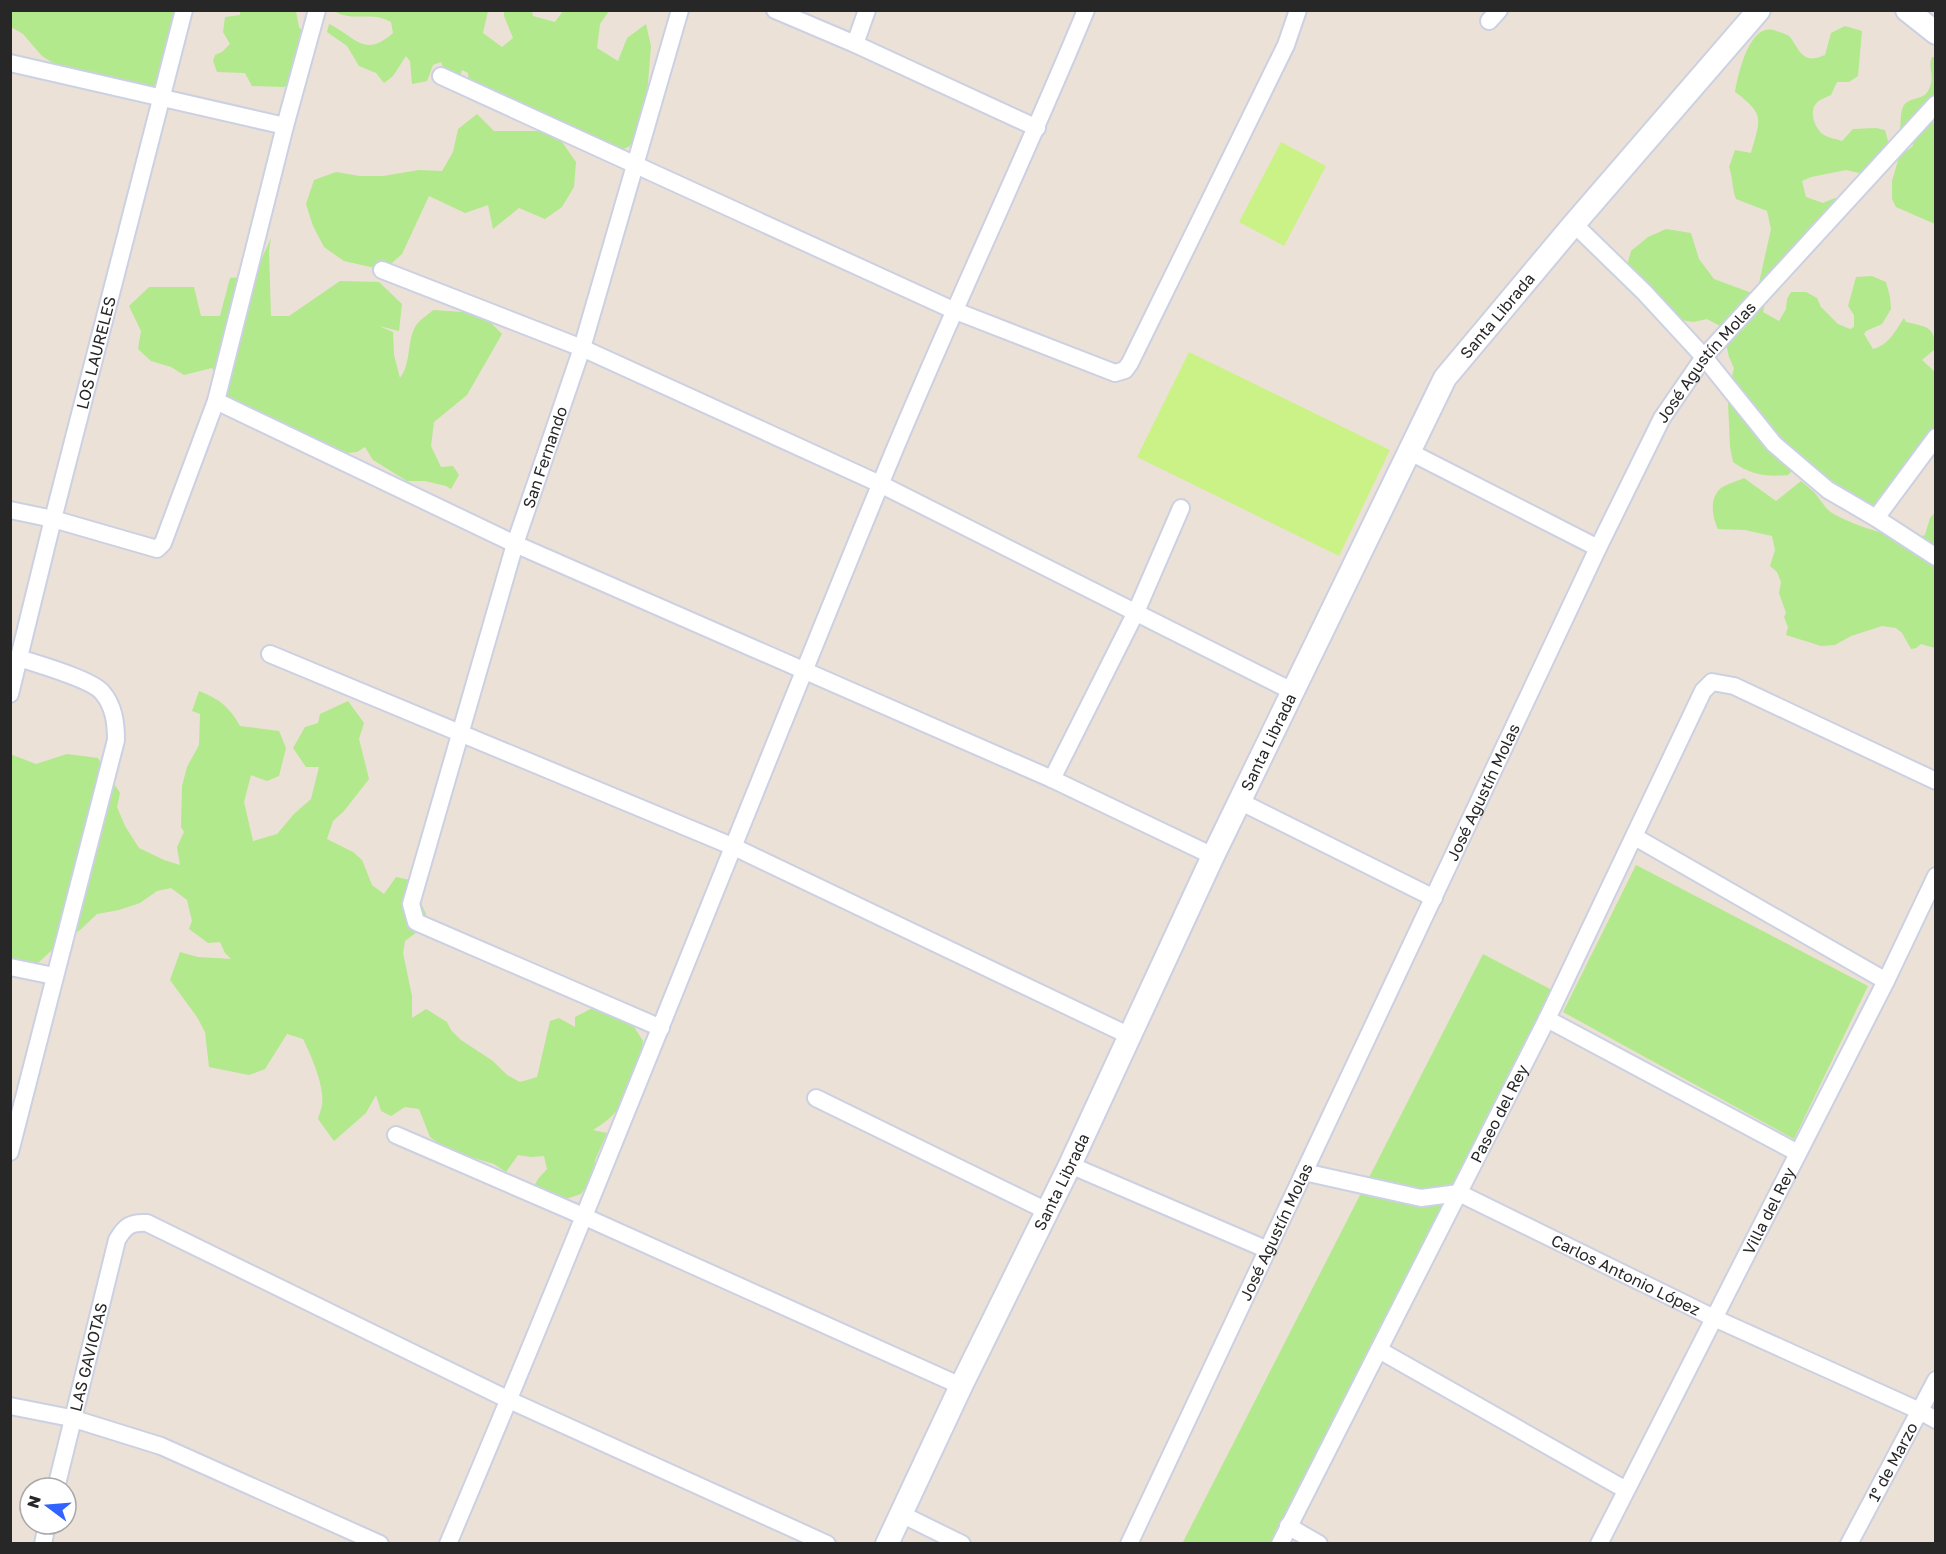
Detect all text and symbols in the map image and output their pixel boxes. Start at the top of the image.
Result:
street label: Santa Librada [1456,269,1539,363]
street label: LOS LAURELES [72,294,120,411]
street label: José Agustín Molas [1652,297,1760,427]
street label: San Fernando [518,404,571,511]
street label: Santa Librada [1236,690,1300,794]
street label: José Agustín Molas [1442,720,1524,864]
street label: Paseo del Rey [1466,1061,1532,1166]
street label: Santa Librada [1029,1130,1093,1234]
street label: José Agustín Molas [1235,1160,1317,1304]
street label: Villa del Rey [1738,1164,1799,1258]
street label: Carlos Antonio López [1548,1230,1704,1320]
street label: LAS GAVIOTAS [65,1300,111,1413]
street label: 1° de Marzo [1863,1419,1922,1505]
north arrow [18,1476,78,1536]
text: N [22,1493,45,1510]

